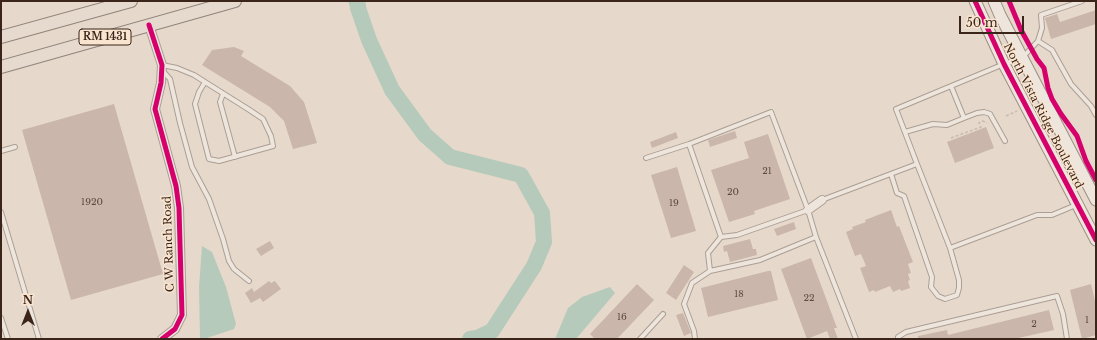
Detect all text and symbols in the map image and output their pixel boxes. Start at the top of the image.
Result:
scale bar [961,8,1026,34]
text: 50 m [966,15,998,30]
road number: RM 1431 [79,29,131,45]
street label: North Vista Ridge Boulevard [1000,41,1086,191]
house number: 21 [762,166,772,176]
house number: 20 [727,187,739,197]
street label: C W Ranch Road [161,196,177,292]
house number: 1920 [81,197,103,207]
house number: 19 [669,198,679,208]
house number: 18 [734,289,744,299]
north arrow [8,292,48,332]
text: N [23,293,33,307]
house number: 22 [803,293,815,303]
house number: 16 [617,312,627,322]
house number: 1 [1085,315,1089,325]
house number: 2 [1031,319,1037,329]

